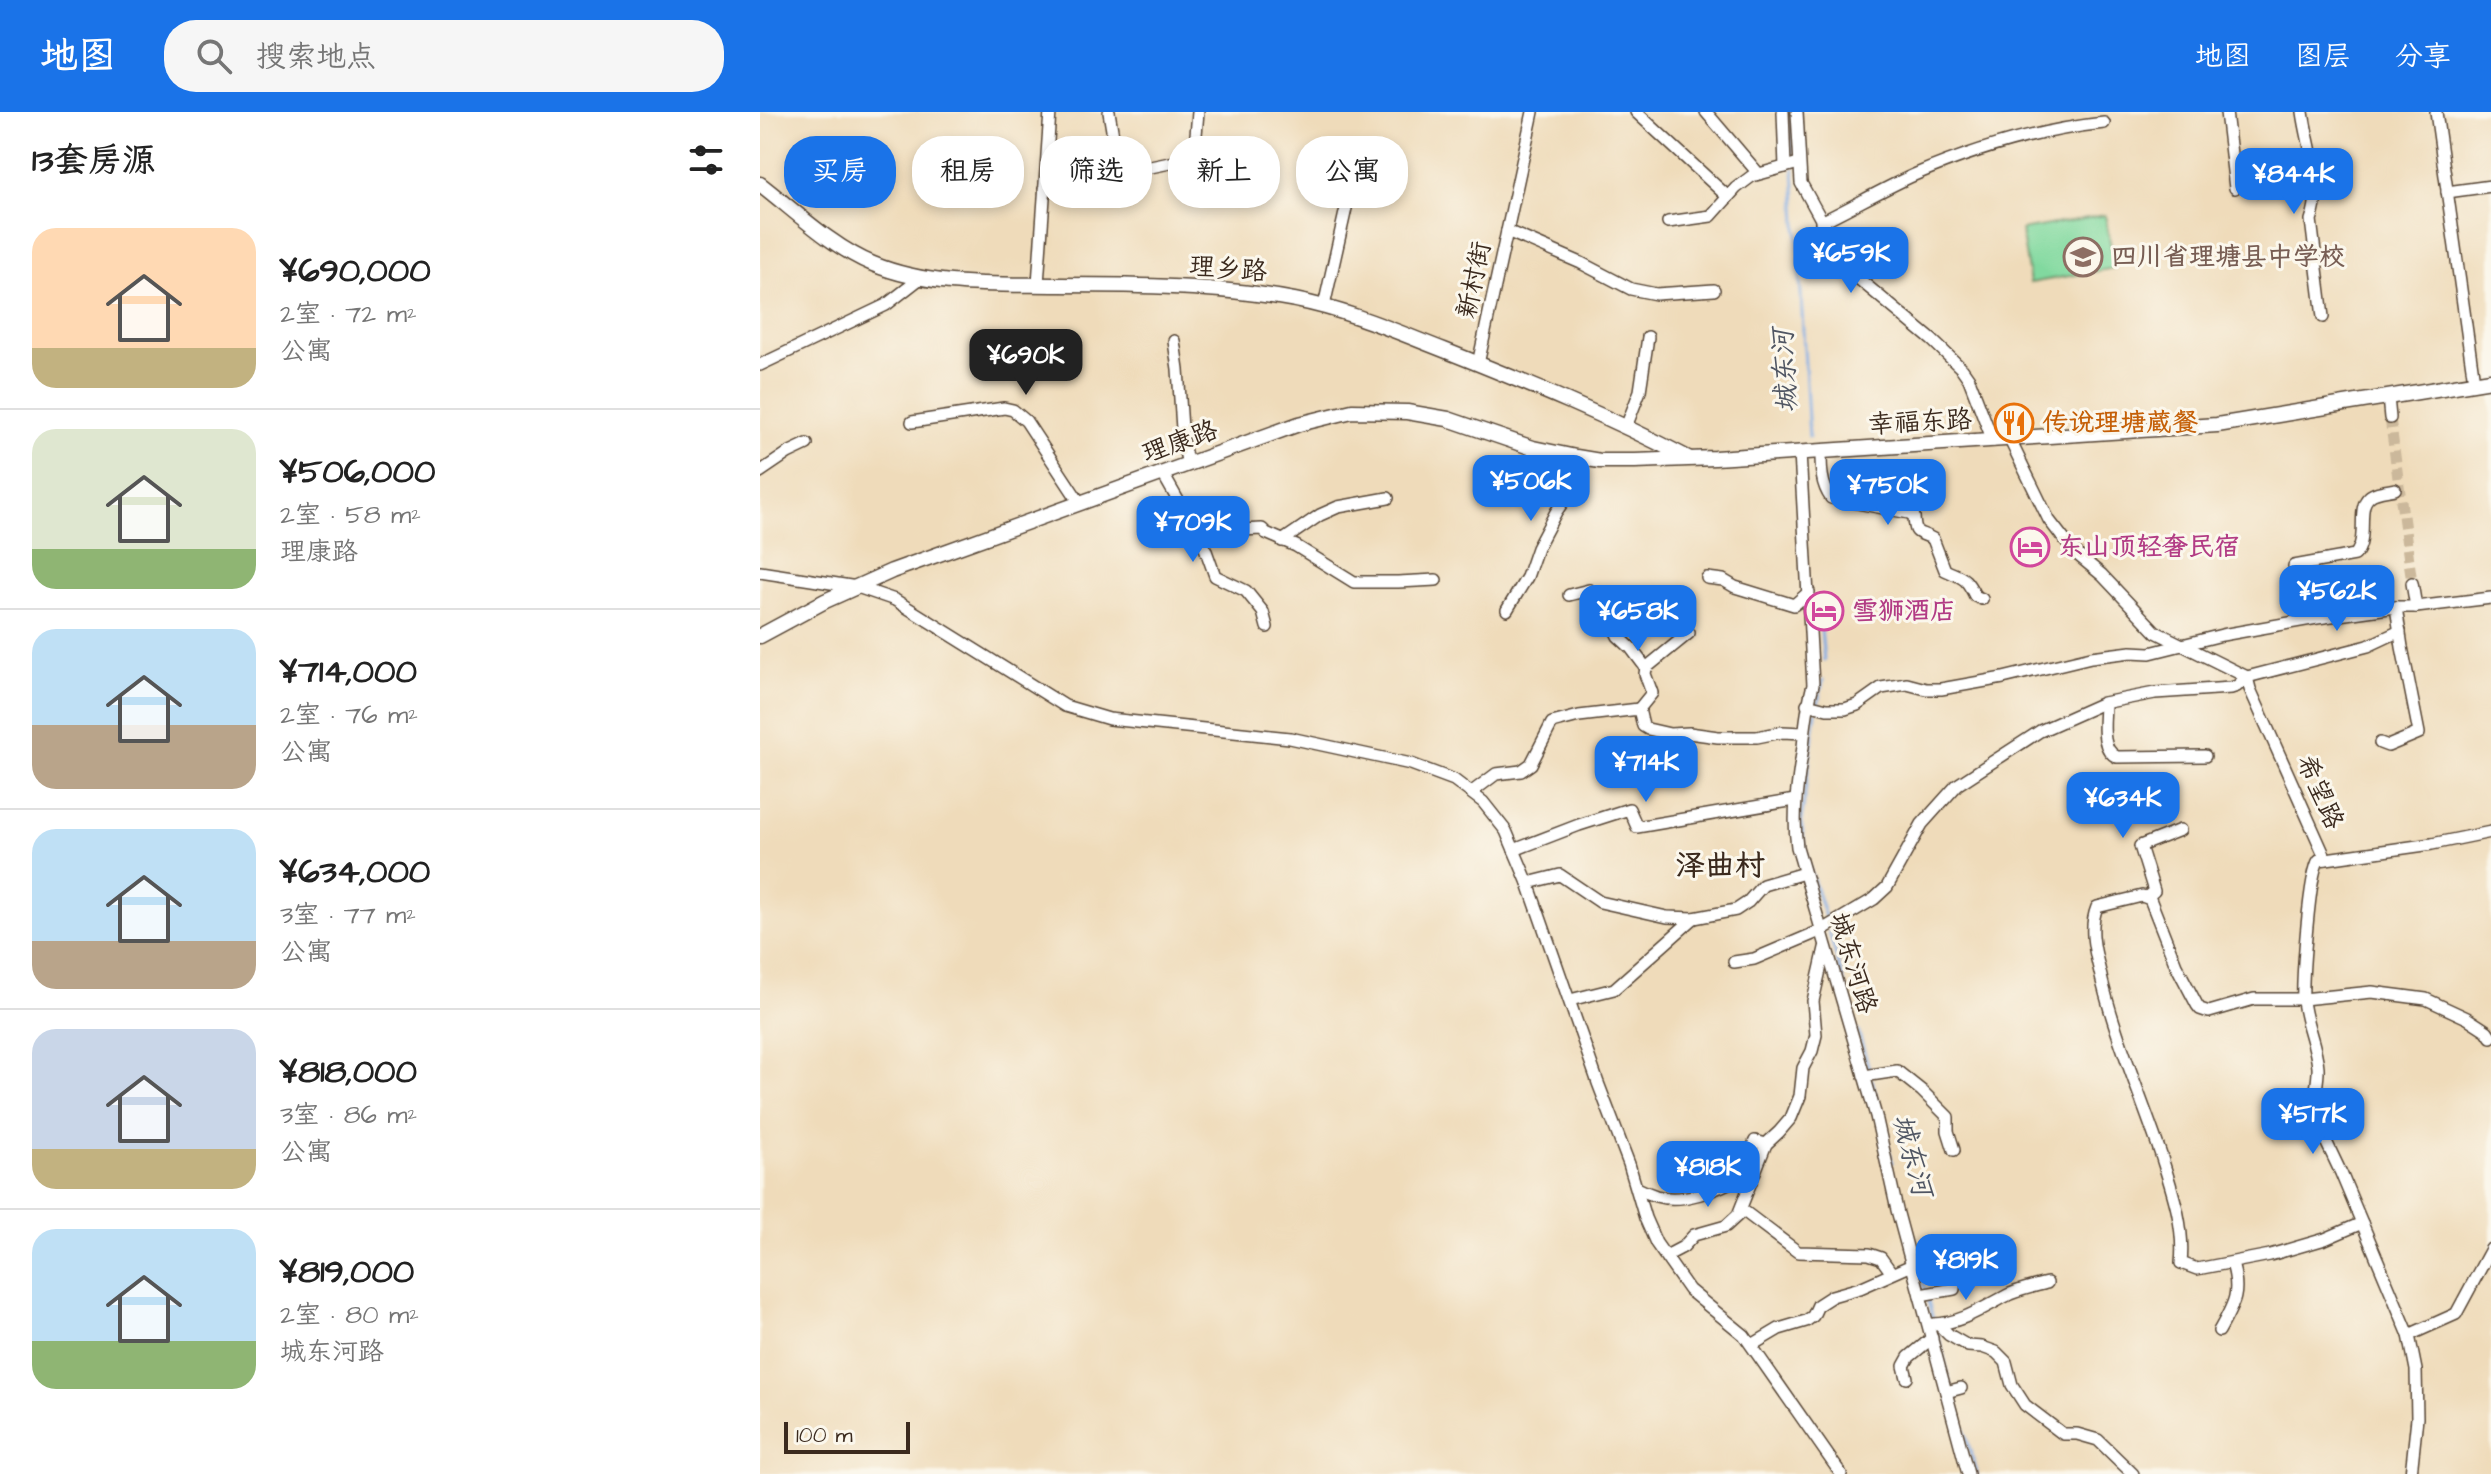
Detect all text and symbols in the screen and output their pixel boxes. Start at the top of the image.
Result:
search box [164,20,724,92]
text: 地图 [40,31,116,83]
icon: search [192,34,236,78]
text: 搜索地点 [256,36,376,78]
text: 地图 [2195,37,2251,76]
text: 图层 [2295,37,2351,76]
text: 分享 [2395,37,2451,76]
chip: 买房 [784,136,896,208]
chip: 租房 [912,136,1024,208]
chip: 筛选 [1040,136,1152,208]
chip: 新上 [1168,136,1280,208]
chip: 公寓 [1296,136,1408,208]
text: 13套房源 [32,137,156,185]
icon: filters [684,138,728,182]
pin: ¥844K [2238,148,2350,216]
text: ¥844K [2253,156,2335,192]
pin: ¥659K [1795,227,1907,295]
text: ¥659K [1811,235,1891,271]
school or university icon: 四川省理塘县中学校 [2062,236,2104,278]
street label: 新村街 [1448,238,1500,322]
place label: 四川省理塘县中学校 [2111,239,2345,275]
text: ¥690,000 [280,247,431,295]
street label: 理乡路 [1188,248,1268,290]
icon: home [96,260,192,356]
text: 2室 · 72 m² [280,296,417,332]
water label: 城东河 [1763,324,1807,414]
pin: ¥690K [970,329,1082,397]
text: 公寓 [280,333,332,369]
text: ¥690K [987,337,1065,373]
street label: 幸福东路 [1867,401,1973,443]
restaurant icon: 传说理塘蔵餐 [1993,402,2035,444]
place label: 传说理塘蔵餐 [2042,405,2198,441]
street label: 理康路 [1137,412,1223,472]
text: ¥506,000 [280,448,435,496]
pin: ¥506K [1475,455,1587,523]
pin: ¥750K [1832,459,1944,527]
icon: home [96,461,192,557]
text: ¥506K [1491,463,1571,499]
text: ¥750K [1848,467,1928,503]
pin: ¥709K [1137,496,1249,564]
text: 2室 · 58 m² [280,497,421,533]
text: ¥709K [1155,504,1231,540]
hotel icon: 东山顶轻奢民宿 [2009,526,2051,568]
place label: 东山顶轻奢民宿 [2058,529,2240,565]
text: 理康路 [280,534,358,570]
pin: ¥562K [2281,565,2393,633]
text: ¥562K [2297,573,2377,609]
pin: ¥658K [1582,585,1694,653]
hotel icon: 雪狮酒店 [1803,590,1845,632]
text: ¥658K [1597,593,1679,629]
place label: 雪狮酒店 [1852,593,1956,629]
text: ¥714,000 [280,648,417,696]
icon: home [96,661,192,757]
text: 2室 · 76 m² [280,697,418,733]
text: 公寓 [280,734,332,770]
pin: ¥714K [1590,736,1702,804]
text: ¥714K [1613,744,1679,780]
street label: 希望路 [2288,749,2352,835]
pin: ¥634K [2067,772,2179,840]
text: ¥634K [2085,780,2161,816]
district label: 泽曲村 [1675,845,1765,887]
text: ¥634,000 [280,848,430,896]
icon: home [96,861,192,957]
text: 3室 · 77 m² [280,897,416,933]
street label: 城东河路 [1821,908,1885,1018]
text: 公寓 [280,934,332,970]
text: ¥818,000 [280,1048,417,1096]
icon: home [96,1061,192,1157]
pin: ¥517K [2257,1088,2369,1156]
text: ¥517K [2279,1096,2347,1132]
text: 3室 · 86 m² [280,1097,417,1133]
water label: 城东河 [1882,1109,1943,1204]
text: 公寓 [280,1134,332,1170]
pin: ¥818K [1652,1141,1764,1209]
text: ¥818K [1675,1149,1741,1185]
pin: ¥819K [1910,1234,2022,1302]
text: ¥819K [1934,1242,1998,1278]
text: ¥819,000 [280,1248,414,1296]
icon: home [96,1261,192,1357]
text: 2室 · 80 m² [280,1297,419,1333]
text: 城东河路 [280,1334,384,1370]
scale bar [784,1418,910,1454]
text: 100 m [796,1420,853,1451]

